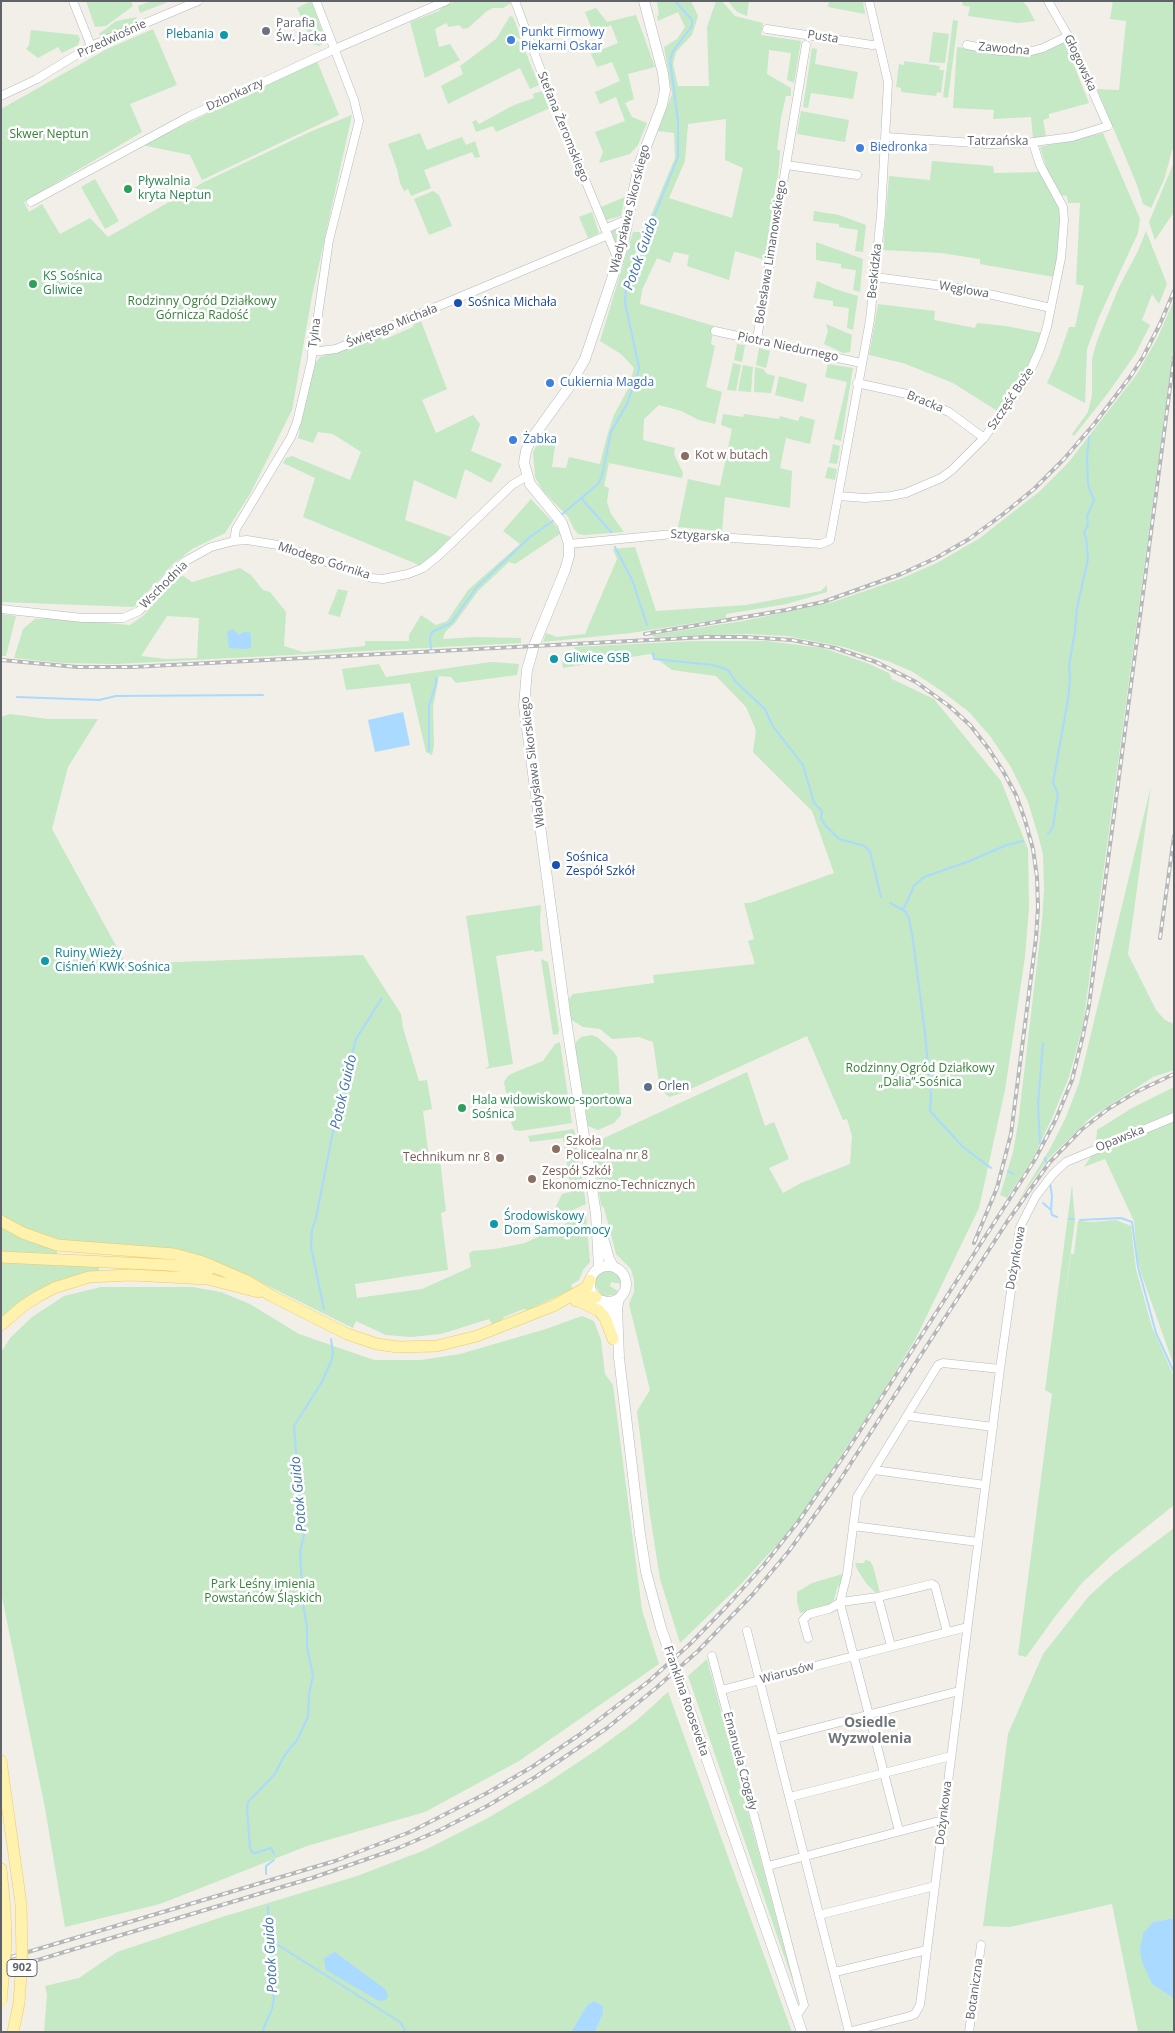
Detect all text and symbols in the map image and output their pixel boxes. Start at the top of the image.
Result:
street label: Przedwiośnie [75,17,149,61]
place label: Parafia Św. Jacka [276,17,327,45]
marker: Parafia Św. Jacka [260,25,272,37]
place label: Punkt Firmowy Piekarni Oskar [521,26,604,54]
street label: Pusta [806,27,840,47]
place label: Plebania [166,28,214,42]
marker: Plebania [218,29,230,41]
street label: Głogowska [1061,32,1099,94]
marker: Punkt Firmowy Piekarni Oskar [505,34,517,46]
street label: Zawodna [978,40,1030,58]
street label: Stefana Żeromskiego [534,70,592,184]
street label: Dzionkarzy [204,75,266,115]
park label: Skwer Neptun [9,128,89,142]
street label: Tatrzańska [968,135,1028,149]
place label: Biedronka [870,141,927,155]
marker: Biedronka [854,142,866,154]
street label: Władysława Sikorskiego [607,143,653,275]
place label: Pływalnia kryta Neptun [138,175,211,203]
street label: Bolesława Limanowskiego [752,179,790,325]
marker: Pływalnia kryta Neptun [122,183,134,195]
water label: Potok Guido [620,215,662,293]
street label: Beskidzka [865,243,885,299]
place label: KS Sośnica Gliwice [43,270,102,298]
marker: KS Sośnica Gliwice [27,278,39,290]
street label: Węglowa [938,279,990,301]
park label: Rodzinny Ogród Działkowy Górnicza Radość [128,295,276,323]
place label: Sośnica Michała [468,296,557,310]
marker: Sośnica Michała [452,297,464,309]
street label: Świętego Michała [344,301,440,351]
street label: Tylna [306,317,324,349]
street label: Piotra Niedurnego [736,329,840,365]
street label: Szczęść Boże [985,365,1037,433]
place label: Cukiernia Magda [560,376,654,390]
marker: Cukiernia Magda [544,377,556,389]
street label: Bracka [905,388,945,416]
place label: Żabka [523,433,557,447]
marker: Żabka [507,434,519,446]
place label: Kot w butach [695,449,768,463]
marker: Kot w butach [679,450,691,462]
street label: Sztygarska [670,527,730,545]
street label: Młodego Górnika [276,539,372,583]
street label: Wschodnia [137,558,191,612]
place label: Gliwice GSB [564,652,630,666]
marker: Gliwice GSB [548,653,560,665]
street label: Władysława Sikorskiego [518,696,548,828]
place label: Sośnica Zespół Szkół [566,851,635,879]
marker: Sośnica Zespół Szkół [550,859,562,871]
place label: Ruiny Wieży Ciśnień KWK Sośnica [55,947,170,975]
marker: Ruiny Wieży Ciśnień KWK Sośnica [39,955,51,967]
water label: Potok Guido [327,1053,361,1131]
park label: Rodzinny Ogród Działkowy „Dalia”-Sośnica [846,1062,994,1090]
place label: Orlen [658,1080,689,1094]
marker: Orlen [642,1081,654,1093]
place label: Hala widowiskowo-sportowa Sośnica [472,1094,632,1122]
marker: Hala widowiskowo-sportowa Sośnica [456,1102,468,1114]
street label: Opawska [1094,1123,1146,1155]
place label: Szkoła Policealna nr 8 [566,1135,648,1163]
marker: Szkoła Policealna nr 8 [550,1143,562,1155]
place label: Technikum nr 8 [403,1151,490,1165]
marker: Technikum nr 8 [494,1152,506,1164]
place label: Zespół Szkół Ekonomiczno-Technicznych [542,1165,695,1193]
marker: Zespół Szkół Ekonomiczno-Technicznych [526,1173,538,1185]
place label: Środowiskowy Dom Samopomocy [504,1210,610,1238]
marker: Środowiskowy Dom Samopomocy [488,1218,500,1230]
street label: Dożynkowa [1003,1225,1029,1291]
water label: Potok Guido [287,1455,311,1533]
park label: Park Leśny imienia Powstańców Śląskich [204,1578,322,1606]
street label: Franklina Roosevelta [660,1644,712,1758]
street label: Wiarusów [758,1659,816,1687]
street label: Emanuela Czogały [720,1710,760,1812]
district label: Osiedle Wyzwolenia [828,1715,912,1748]
street label: Dożynkowa [933,1780,955,1846]
water label: Potok Guido [261,1917,281,1993]
street label: Botaniczna [964,1957,986,2021]
road number: 902 [7,1960,37,1976]

